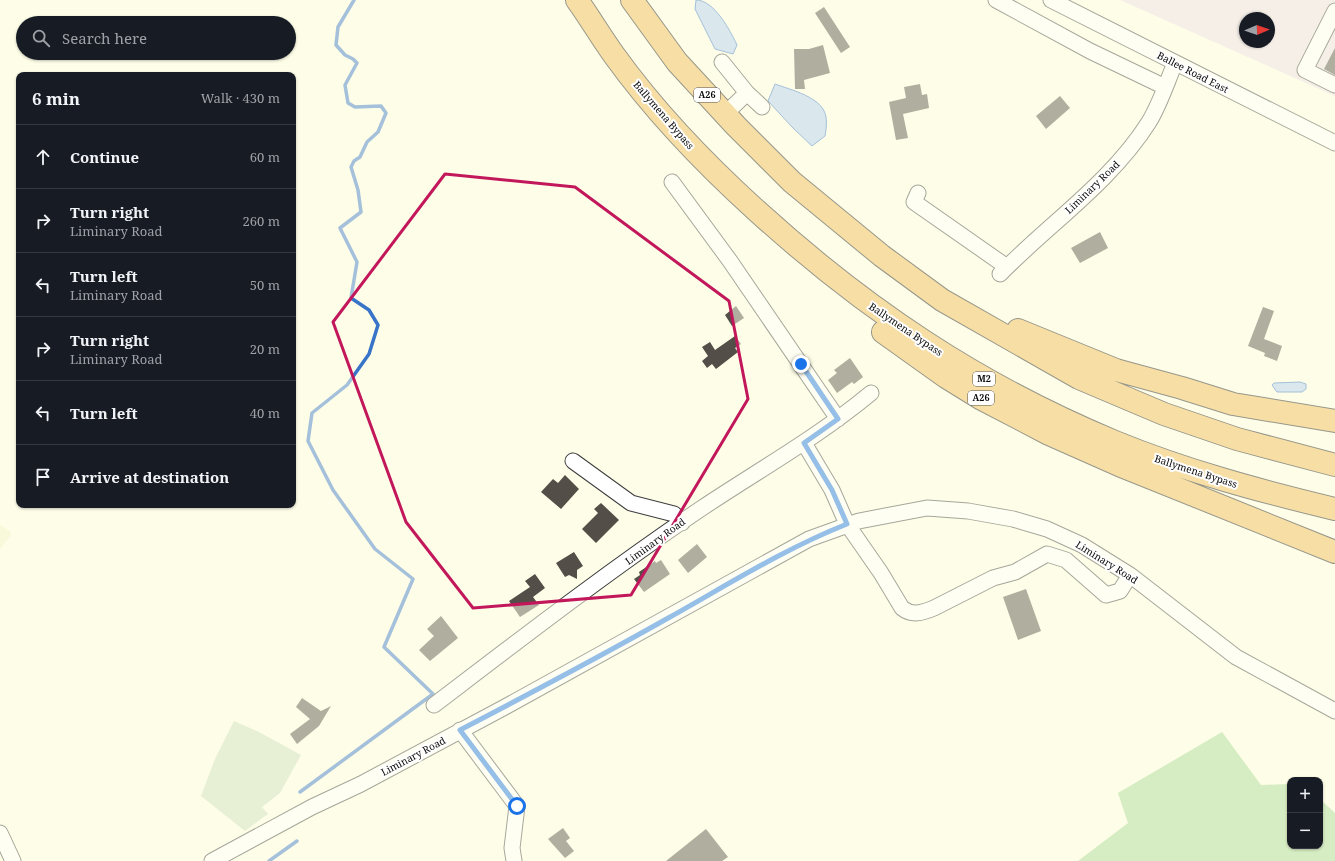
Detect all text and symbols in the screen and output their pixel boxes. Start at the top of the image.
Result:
north arrow [1239,12,1275,48]
search box [16,16,296,60]
icon: search [30,27,52,49]
text: Search here [62,28,147,48]
street label: Ballee Road East [1155,48,1231,96]
street label: Ballymena Bypass [630,78,698,153]
text: 6 min [32,87,80,110]
road number: A26 [694,88,720,102]
text: Walk · 430 m [201,89,280,107]
icon: ahead [32,146,54,168]
text: Continue [70,147,139,167]
text: 60 m [250,148,280,166]
street label: Liminary Road [1062,157,1122,217]
text: Turn right [70,202,149,222]
icon: right [32,210,54,232]
text: 260 m [243,212,280,230]
text: Liminary Road [70,222,163,240]
text: Turn left [70,266,138,286]
icon: left [32,274,54,296]
text: 50 m [250,276,280,294]
text: Liminary Road [70,286,163,304]
street label: Ballymena Bypass [866,299,946,359]
text: Turn right [70,330,149,350]
icon: right [32,338,54,360]
text: 20 m [250,340,280,358]
text: Liminary Road [70,350,163,368]
route end [792,355,810,373]
road number: M2 [973,372,995,386]
road number: A26 [968,391,994,405]
icon: left [32,402,54,424]
text: Turn left [70,403,138,423]
text: 40 m [250,404,280,422]
street label: Ballymena Bypass [1153,451,1240,491]
icon: arrive [32,466,54,488]
text: Arrive at destination [70,467,229,487]
street label: Liminary Road [622,514,688,568]
street label: Liminary Road [1073,537,1141,587]
street label: Liminary Road [378,733,448,779]
map controls [1287,777,1323,849]
button: + [1287,777,1323,813]
route start [508,797,526,815]
button: − [1287,813,1323,849]

